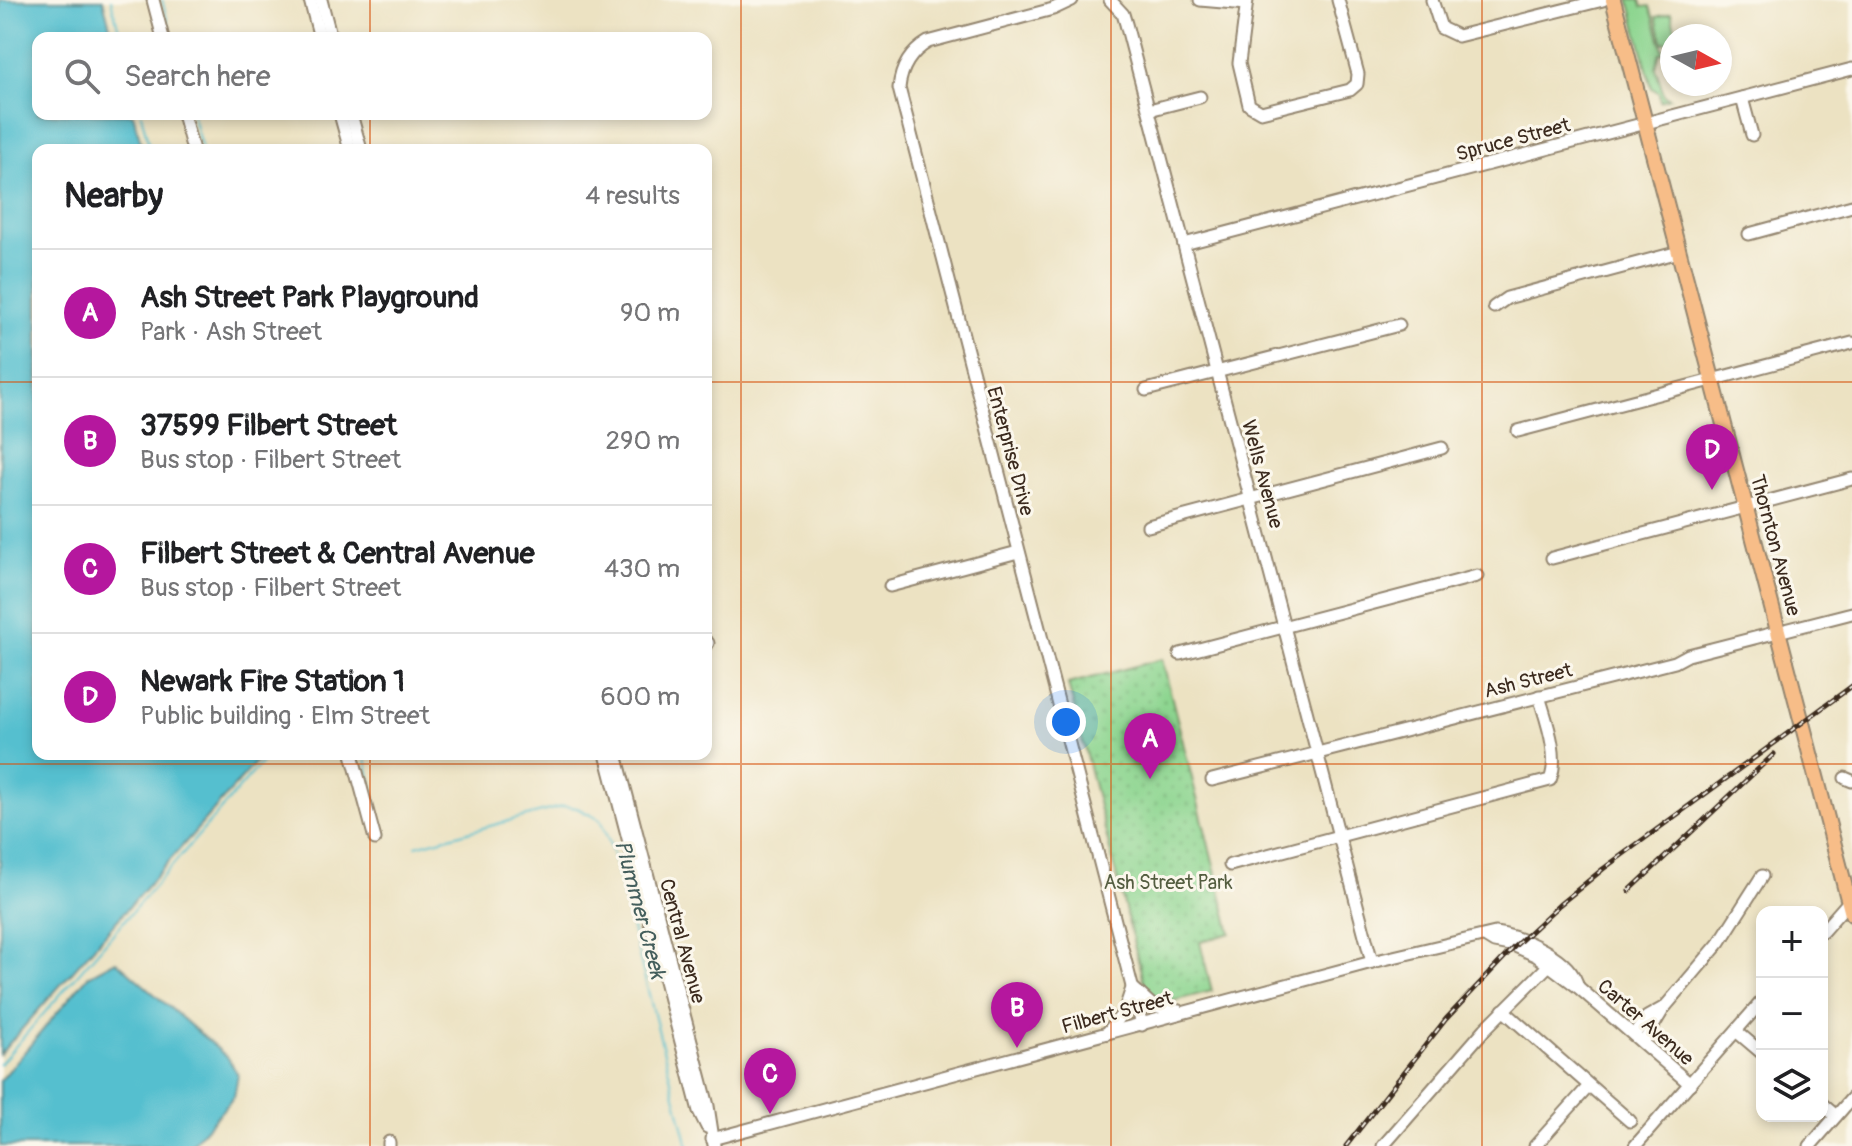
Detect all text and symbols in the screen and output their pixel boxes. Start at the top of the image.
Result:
north arrow [1660,24,1732,96]
search box [32,32,712,120]
icon: search [60,54,104,98]
text: Search here [124,58,271,95]
street label: Spruce Street [1453,112,1574,167]
text: Nearby [64,175,163,218]
text: 4 results [585,180,680,212]
text: Ash Street Park Playground [140,279,479,316]
text: A [82,297,98,329]
text: 90 m [620,297,680,329]
text: Park · Ash Street [140,316,322,348]
street label: Enterprise Drive [981,384,1040,519]
text: 37599 Filbert Street [140,407,397,444]
street label: Wells Avenue [1236,417,1289,531]
pin: D [1686,424,1738,490]
text: B [83,425,97,457]
text: 290 m [606,425,680,457]
text: Bus stop · Filbert Street [140,444,401,476]
street label: Thornton Avenue [1745,472,1806,619]
text: Filbert Street & Central Avenue [140,535,535,572]
text: C [82,553,98,585]
text: 430 m [604,553,680,585]
text: Bus stop · Filbert Street [140,572,401,604]
street label: Ash Street [1481,657,1576,703]
text: Newark Fire Station 1 [140,663,405,700]
text: D [82,681,98,713]
text: 600 m [601,681,680,713]
text: Public building · Elm Street [140,700,430,732]
your location [1046,702,1086,742]
pin: A [1124,713,1176,779]
water label: Plummer Creek [608,837,672,983]
park label: Ash Street Park [1103,870,1233,895]
street label: Central Avenue [654,876,711,1006]
map controls [1756,906,1828,1122]
button: + [1756,906,1828,978]
street label: Carter Avenue [1592,974,1699,1071]
button: − [1756,978,1828,1050]
pin: B [991,982,1043,1048]
street label: Filbert Street [1059,985,1176,1039]
pin: C [744,1048,796,1114]
button: layers [1756,1050,1828,1122]

